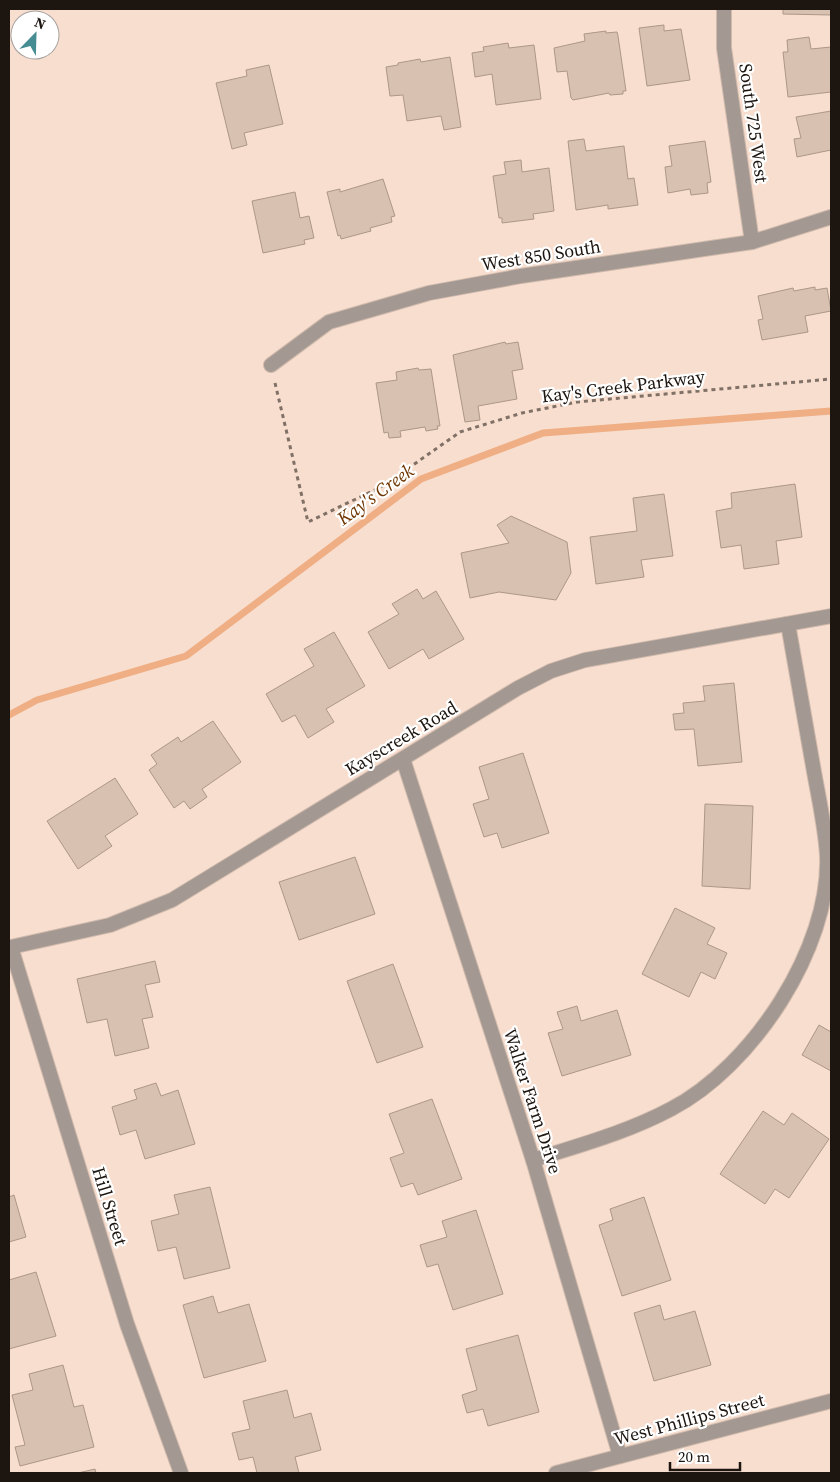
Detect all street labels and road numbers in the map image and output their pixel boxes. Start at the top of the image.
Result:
street label: South 725 West [733,62,775,184]
street label: West 850 South [480,233,603,277]
street label: Kay's Creek Parkway [540,363,707,408]
street label: Kayscreek Road [340,695,462,781]
street label: Walker Farm Drive [498,1025,568,1177]
street label: Hill Street [86,1164,134,1249]
street label: West Phillips Street [611,1387,767,1451]

